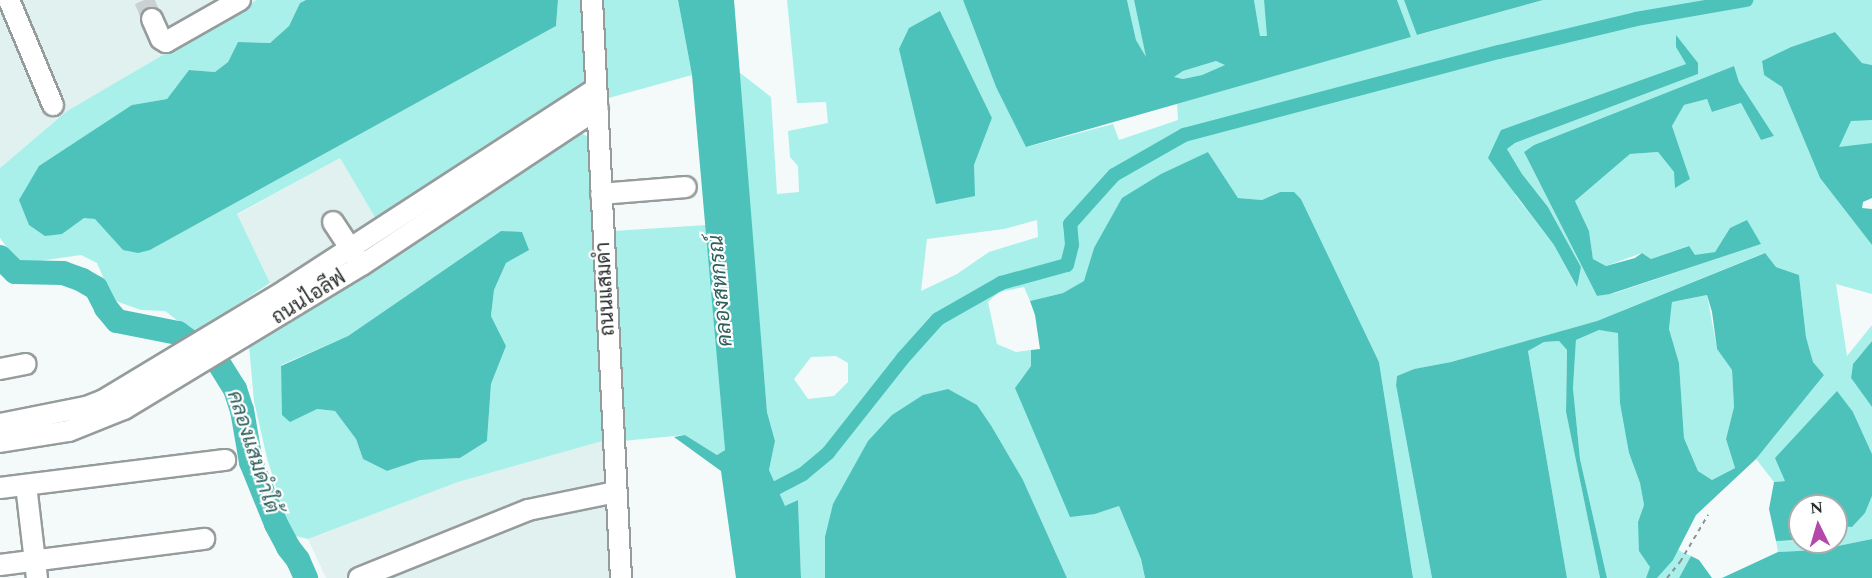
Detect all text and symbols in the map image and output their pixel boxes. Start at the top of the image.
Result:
water label: คลองสหกรณ์ [704,234,738,348]
street label: ถนนแสมดำ [592,241,620,337]
street label: ถนนไอลีฟ [268,266,350,330]
water label: คลองแสมดำใต้ [221,388,285,516]
north arrow [1788,494,1848,554]
text: N [1809,496,1824,521]

